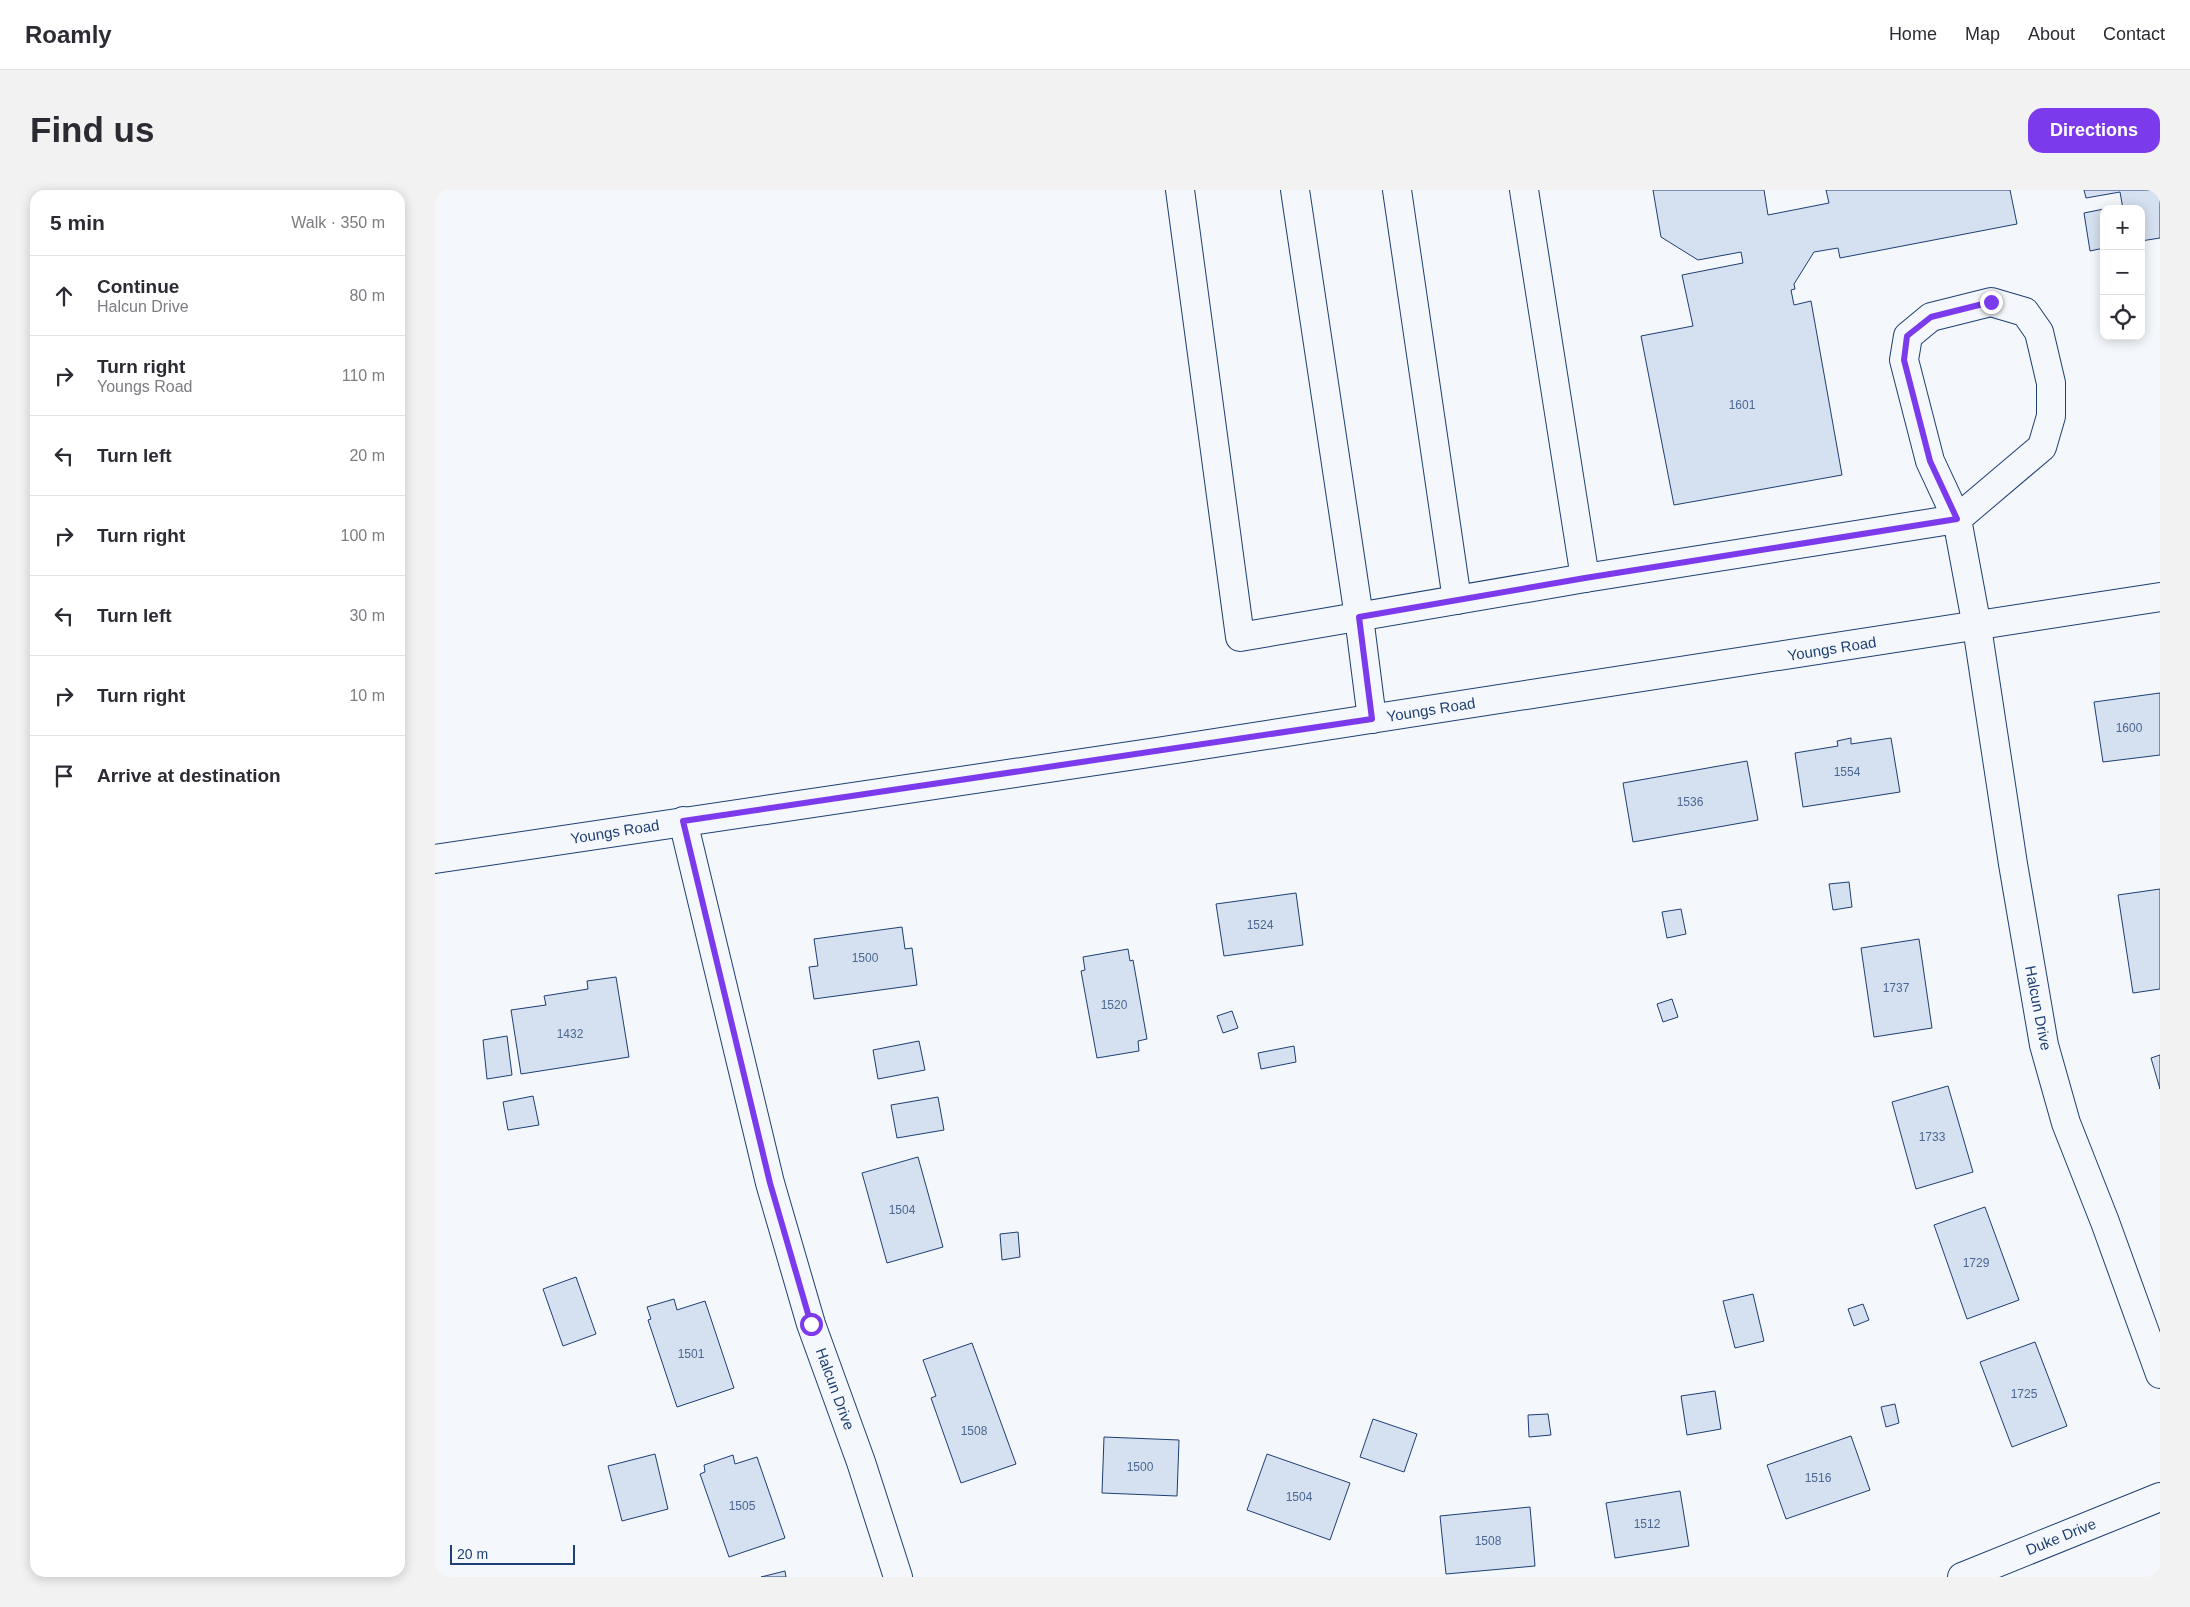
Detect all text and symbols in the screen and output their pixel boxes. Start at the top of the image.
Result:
text: Roamly [25,21,112,48]
text: Home [1889,24,1937,44]
text: Map [1965,24,2000,44]
text: About [2028,24,2075,44]
text: Contact [2103,24,2165,44]
button: Directions [2028,108,2160,153]
text: Find us [30,110,154,149]
map controls [2100,205,2145,340]
button: + [2100,205,2145,250]
text: 5 min [50,211,105,234]
text: Walk · 350 m [291,214,385,231]
button: − [2100,250,2145,295]
text: Continue [97,276,179,297]
icon: ahead [50,282,78,310]
text: 80 m [349,287,385,304]
route end [1980,291,2003,314]
button: locate [2100,295,2145,340]
text: Halcun Drive [97,298,189,315]
text: Turn right [97,356,185,377]
icon: right [50,362,78,390]
text: 110 m [342,367,385,384]
text: Youngs Road [97,378,193,395]
house number: 1601 [1729,398,1756,412]
icon: left [50,442,78,470]
text: Turn left [97,445,172,466]
text: 20 m [349,447,385,464]
icon: right [50,522,78,550]
text: Turn right [97,525,185,546]
text: 100 m [341,527,385,544]
icon: left [50,602,78,630]
text: Turn left [97,605,172,626]
text: 30 m [349,607,385,624]
street label: Youngs Road [1786,633,1877,664]
icon: right [50,682,78,710]
text: Turn right [97,685,185,706]
text: 10 m [349,687,385,704]
street label: Youngs Road [1385,694,1476,725]
house number: 1600 [2116,721,2143,735]
icon: arrive [50,762,78,790]
text: Arrive at destination [97,765,281,786]
house number: 1554 [1834,765,1861,779]
house number: 1536 [1677,795,1704,809]
street label: Youngs Road [569,816,660,847]
house number: 1524 [1247,918,1274,932]
house number: 1500 [852,951,879,965]
street label: Halcun Drive [2022,964,2055,1052]
house number: 1737 [1883,981,1910,995]
house number: 1520 [1101,998,1128,1012]
house number: 1432 [557,1027,584,1041]
house number: 1733 [1919,1130,1946,1144]
house number: 1504 [889,1203,916,1217]
house number: 1729 [1963,1256,1990,1270]
route start [800,1313,823,1336]
street label: Halcun Drive [813,1346,858,1432]
house number: 1501 [678,1347,705,1361]
house number: 1725 [2011,1387,2038,1401]
house number: 1508 [961,1424,988,1438]
house number: 1500 [1127,1460,1154,1474]
house number: 1516 [1805,1471,1832,1485]
house number: 1504 [1286,1490,1313,1504]
house number: 1505 [729,1499,756,1513]
street label: Duke Drive [2023,1515,2098,1558]
house number: 1512 [1634,1517,1661,1531]
house number: 1508 [1475,1534,1502,1548]
scale bar [450,1542,575,1565]
text: 20 m [457,1546,488,1562]

